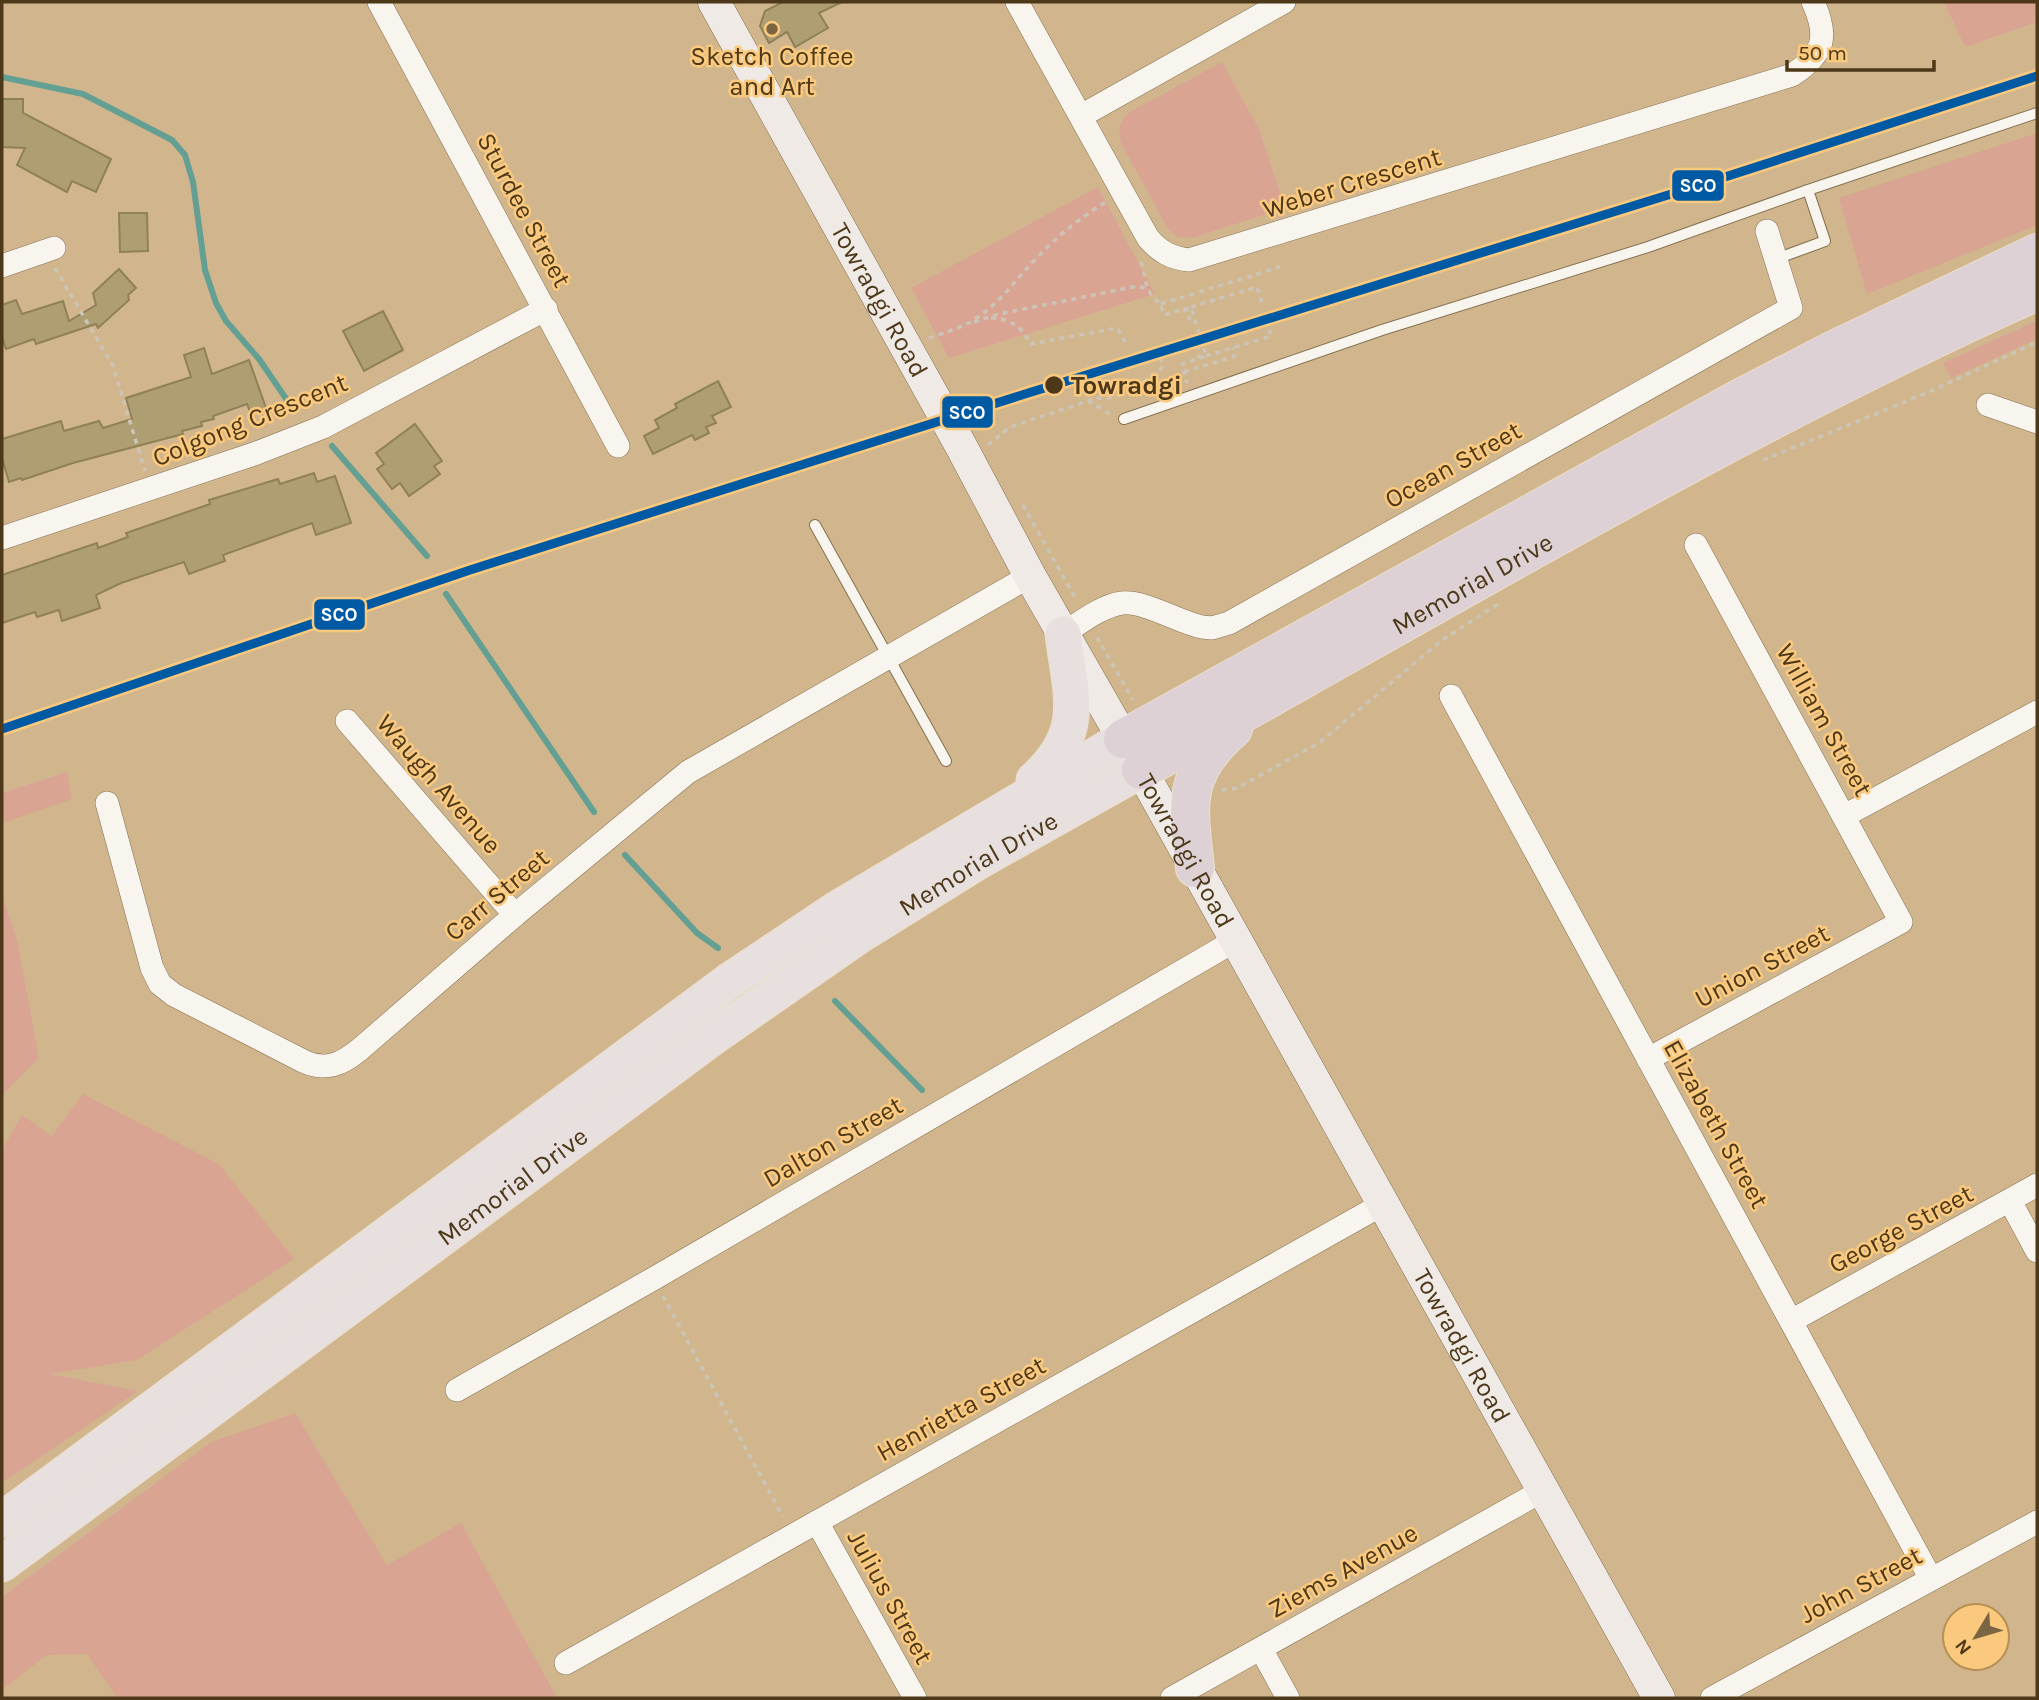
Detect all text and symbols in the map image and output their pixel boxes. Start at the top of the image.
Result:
marker: Sketch Coffee and Art [764,21,780,37]
scale bar [1787,28,1934,72]
place label: Sketch Coffee and Art [690,41,854,102]
text: 50 m [1798,41,1847,65]
street label: Sturdee Street [470,128,578,293]
street label: Weber Crescent [1259,141,1445,225]
line badge: SCO [1671,169,1725,202]
text: SCO [1679,175,1717,197]
street label: Towradgi Road [824,217,935,383]
street label: Colgong Crescent [148,367,352,473]
place label: Towradgi [1071,370,1182,401]
marker: Towradgi [1043,374,1065,396]
line badge: SCO [941,395,994,429]
text: SCO [948,402,986,424]
street label: Ocean Street [1379,415,1527,515]
street label: Memorial Drive [1386,526,1558,641]
line badge: SCO [313,598,366,631]
text: SCO [320,604,358,626]
street label: William Street [1769,638,1879,802]
street label: Waugh Avenue [370,708,508,860]
street label: Towradgi Road [1131,768,1241,933]
street label: Memorial Drive [893,805,1063,923]
street label: Carr Street [439,842,556,948]
street label: Union Street [1689,918,1835,1014]
street label: Elizabeth Street [1657,1034,1775,1214]
street label: Dalton Street [758,1089,908,1194]
street label: Memorial Drive [431,1120,594,1252]
street label: George Street [1824,1178,1979,1280]
street label: Towradgi Road [1407,1263,1518,1428]
street label: Henrietta Street [871,1350,1051,1468]
street label: Ziems Avenue [1263,1517,1423,1625]
street label: Julius Street [841,1525,940,1670]
street label: John Street [1795,1540,1927,1630]
north arrow [1941,1602,2011,1672]
text: N [1951,1635,1976,1659]

